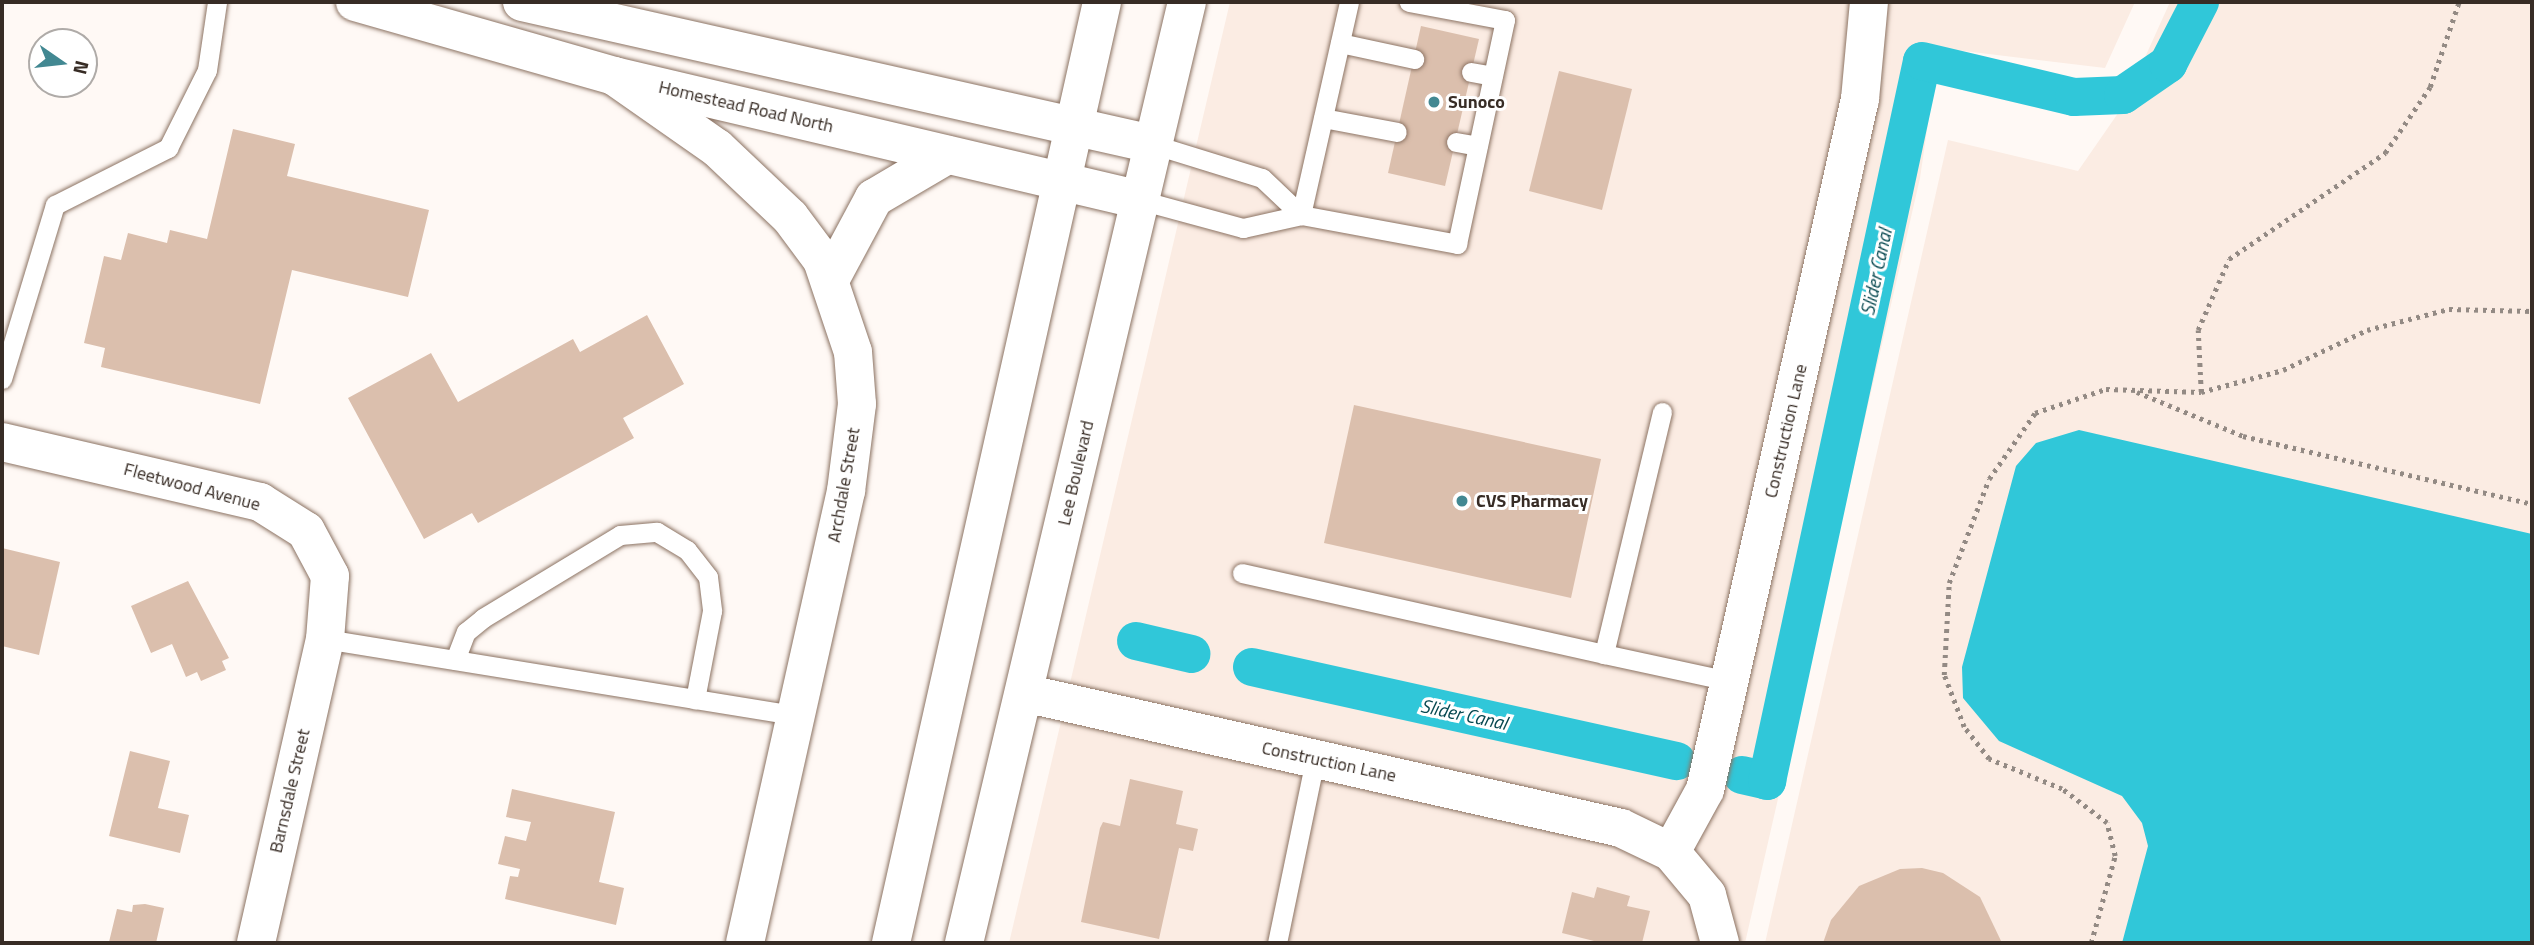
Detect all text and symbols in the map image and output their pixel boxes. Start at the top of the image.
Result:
north arrow [28,28,98,98]
text: N [66,58,98,78]
street label: Homestead Road North [657,76,835,138]
place label: Sunoco [1448,91,1505,113]
marker: Sunoco [1426,94,1442,110]
water label: Slider Canal [1856,227,1896,317]
street label: Construction Lane [1760,362,1812,500]
street label: Lee Boulevard [1053,418,1099,528]
street label: Archdale Street [823,426,865,544]
street label: Fleetwood Avenue [121,458,263,516]
place label: CVS Pharmacy [1476,490,1588,512]
marker: CVS Pharmacy [1454,493,1470,509]
water label: Slider Canal [1419,694,1509,734]
street label: Barnsdale Street [265,727,315,855]
street label: Construction Lane [1260,737,1398,787]

